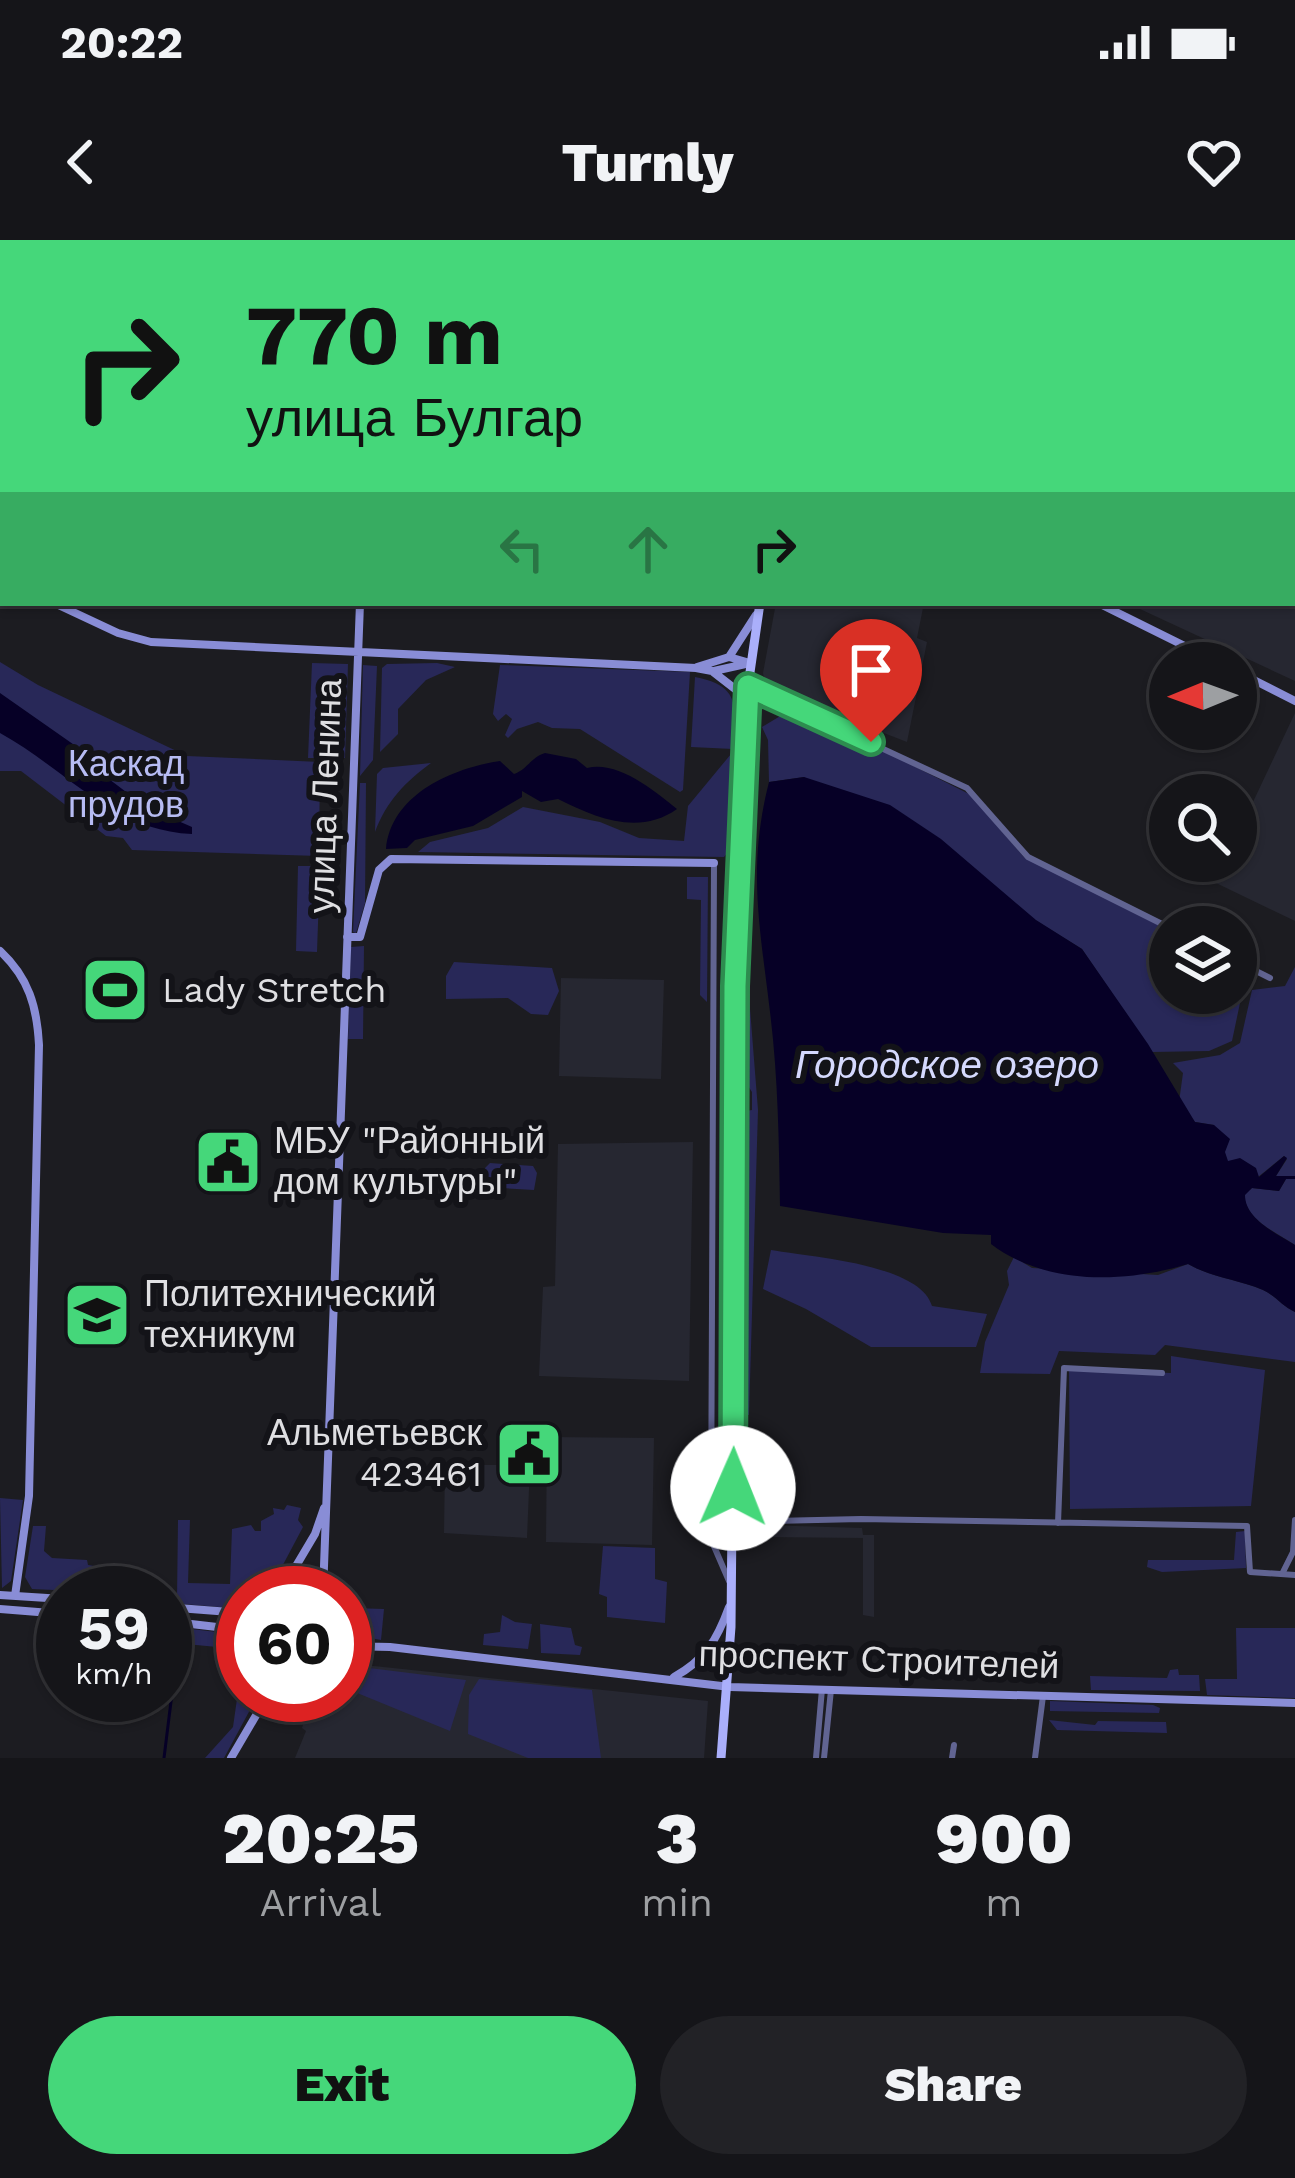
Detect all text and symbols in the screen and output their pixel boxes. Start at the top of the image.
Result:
text: 20:22 [60,16,183,69]
icon: back [48,129,114,195]
icon: heart [1181,129,1247,195]
text: Turnly [561,131,734,194]
text: 770 m [246,286,503,384]
icon: right [48,288,204,444]
text: улица Булгар [246,386,583,449]
icon: left [489,516,555,582]
icon: ahead [615,516,681,582]
icon: right [741,516,807,582]
pin [820,619,922,742]
icon: arrive [838,637,904,703]
north arrow [1149,642,1257,750]
map controls [1149,642,1257,1014]
street label: улица Ленина [300,677,350,914]
park label: Каскад прудов [68,743,184,826]
button: search [1149,774,1257,882]
button: layers [1149,906,1257,1014]
sports icon: Lady Stretch [80,955,150,1025]
place label: Lady Stretch [162,969,386,1011]
water label: Городское озеро [795,1042,1099,1087]
place label: МБУ "Районный дом культуры" [274,1120,545,1203]
public building icon: МБУ "Районный дом культуры" [193,1127,263,1197]
place label: Политехнический техникум [144,1273,436,1356]
school or university icon: Политехнический техникум [62,1280,132,1350]
place label: Альметьевск 423461 [267,1412,482,1495]
public building icon: Альметьевск 423461 [494,1419,564,1489]
position arrow [670,1425,796,1551]
speed limit sign: 60 [216,1566,372,1722]
text: 59 [78,1593,150,1664]
street label: проспект Строителей [698,1633,1060,1687]
text: km/h [75,1656,153,1691]
text: 20:25 [222,1796,419,1880]
text: 3 [656,1796,699,1880]
text: 900 [935,1796,1073,1880]
text: Arrival [260,1880,381,1925]
text: min [641,1880,713,1925]
text: m [985,1880,1023,1925]
button: Exit [48,2016,636,2154]
button: Share [660,2016,1247,2154]

